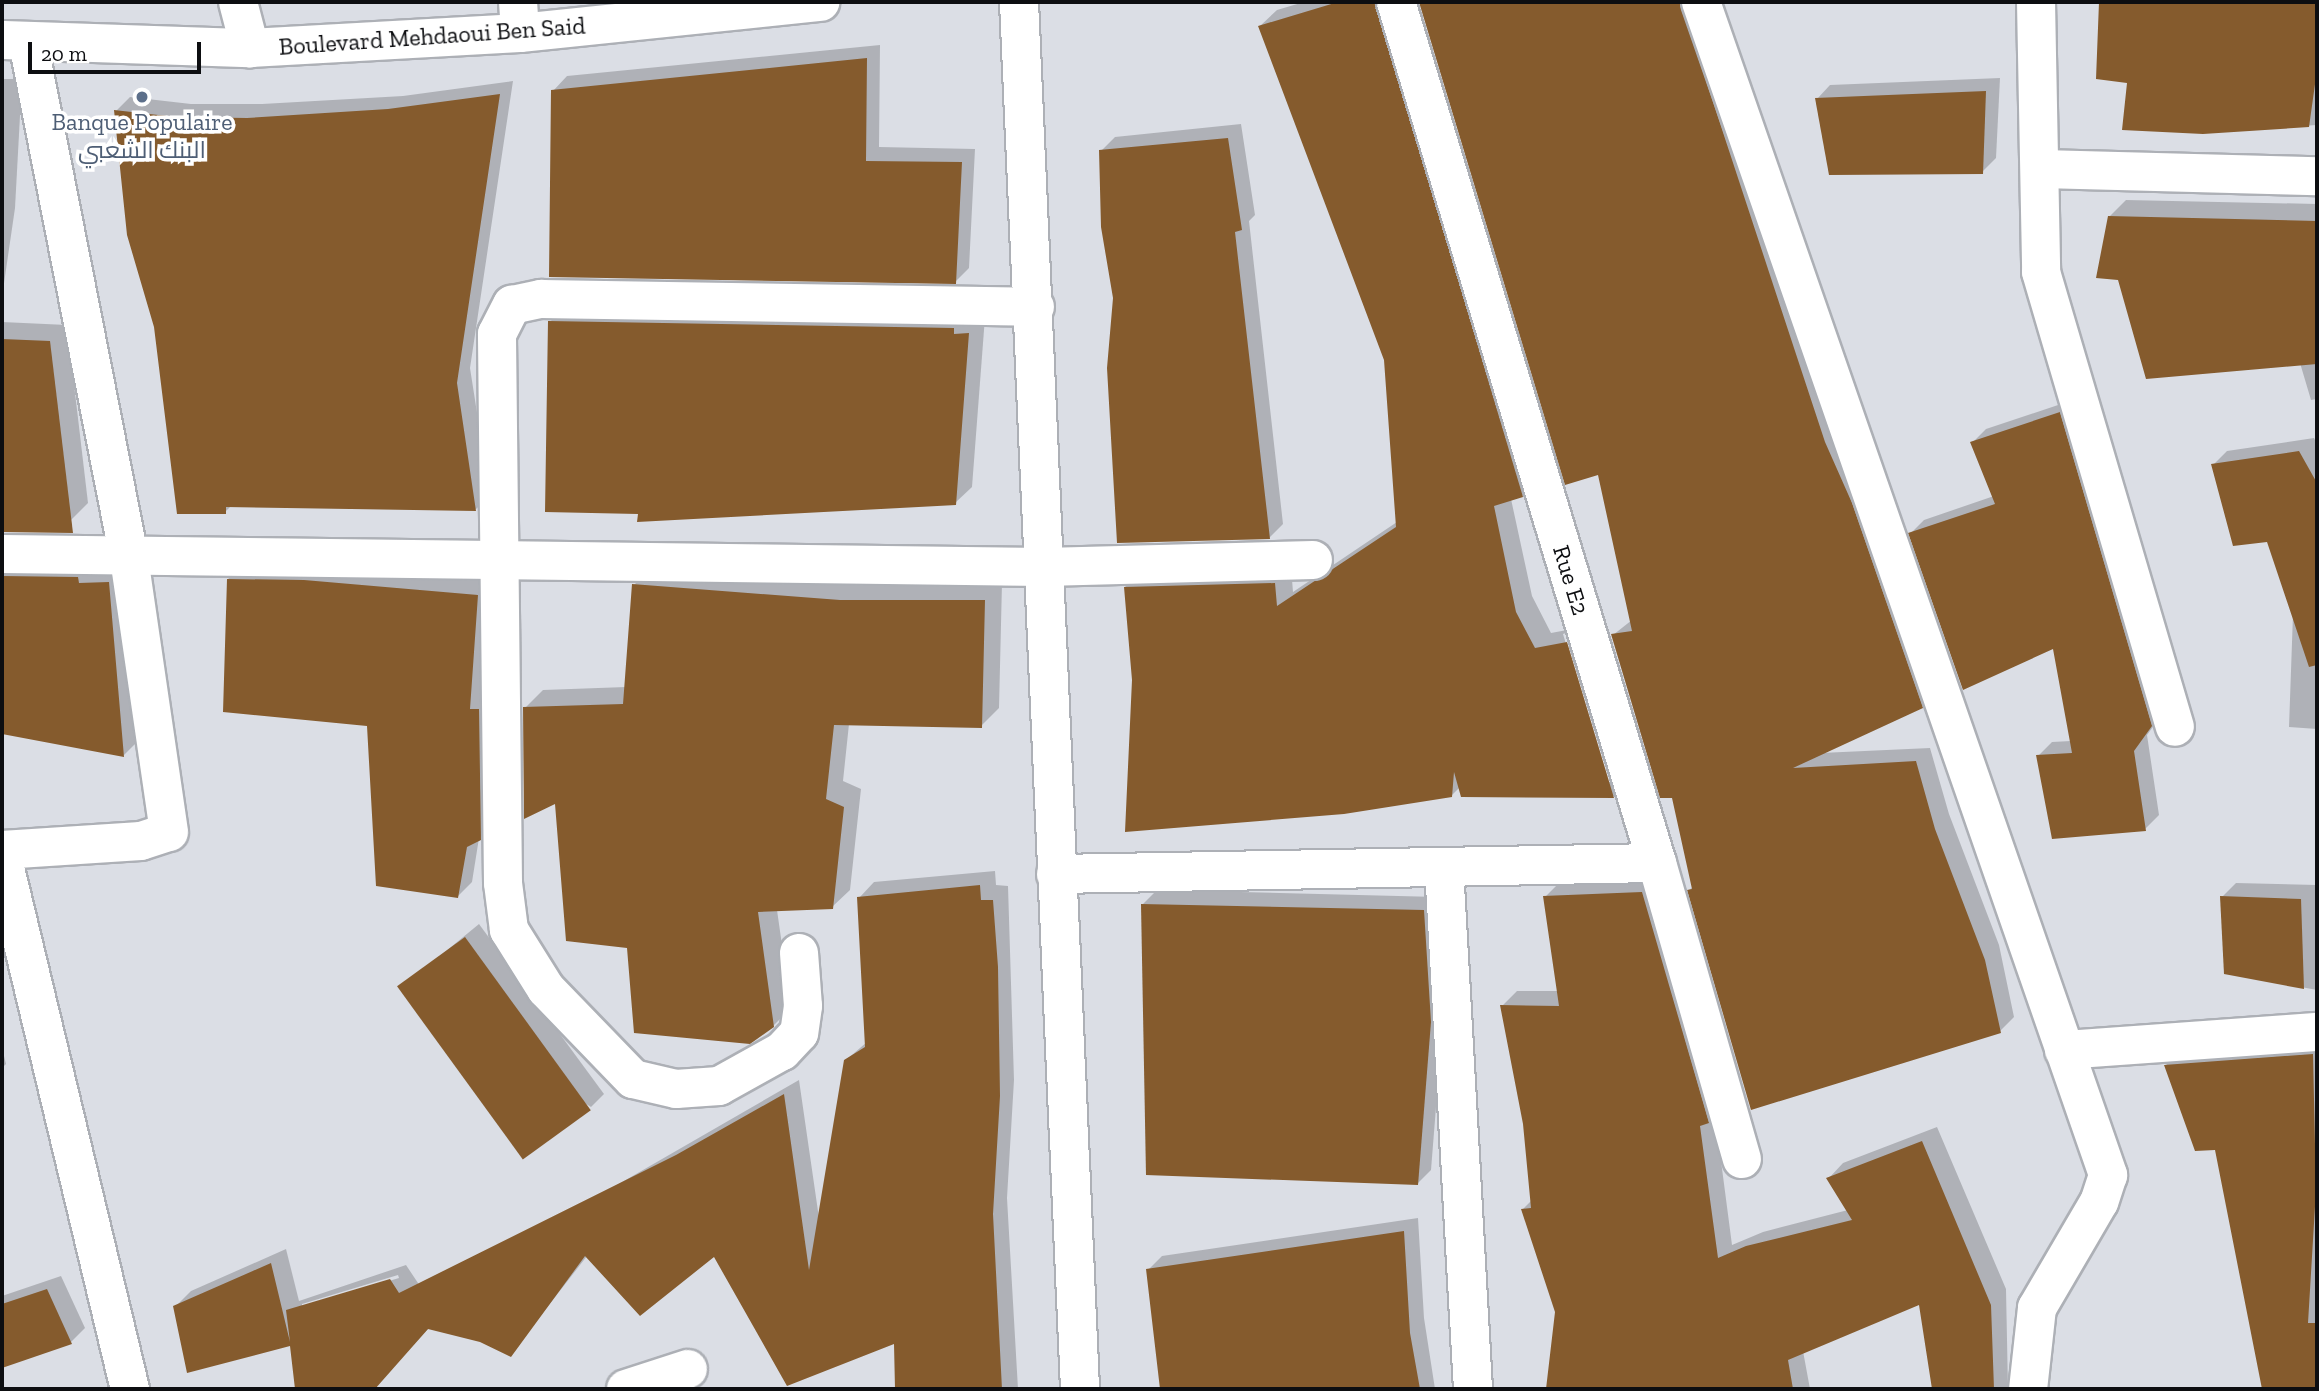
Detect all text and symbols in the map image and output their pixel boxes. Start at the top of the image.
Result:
street label: Boulevard Mehdaoui Ben Said [278,11,586,61]
scale bar [32,28,205,72]
text: 20 m [41,41,87,66]
marker: Banque Populaire البنك الشعبي [134,89,150,105]
place label: Banque Populaire البنك الشعبي [51,108,233,164]
street label: Rue E2 [1547,542,1595,618]

